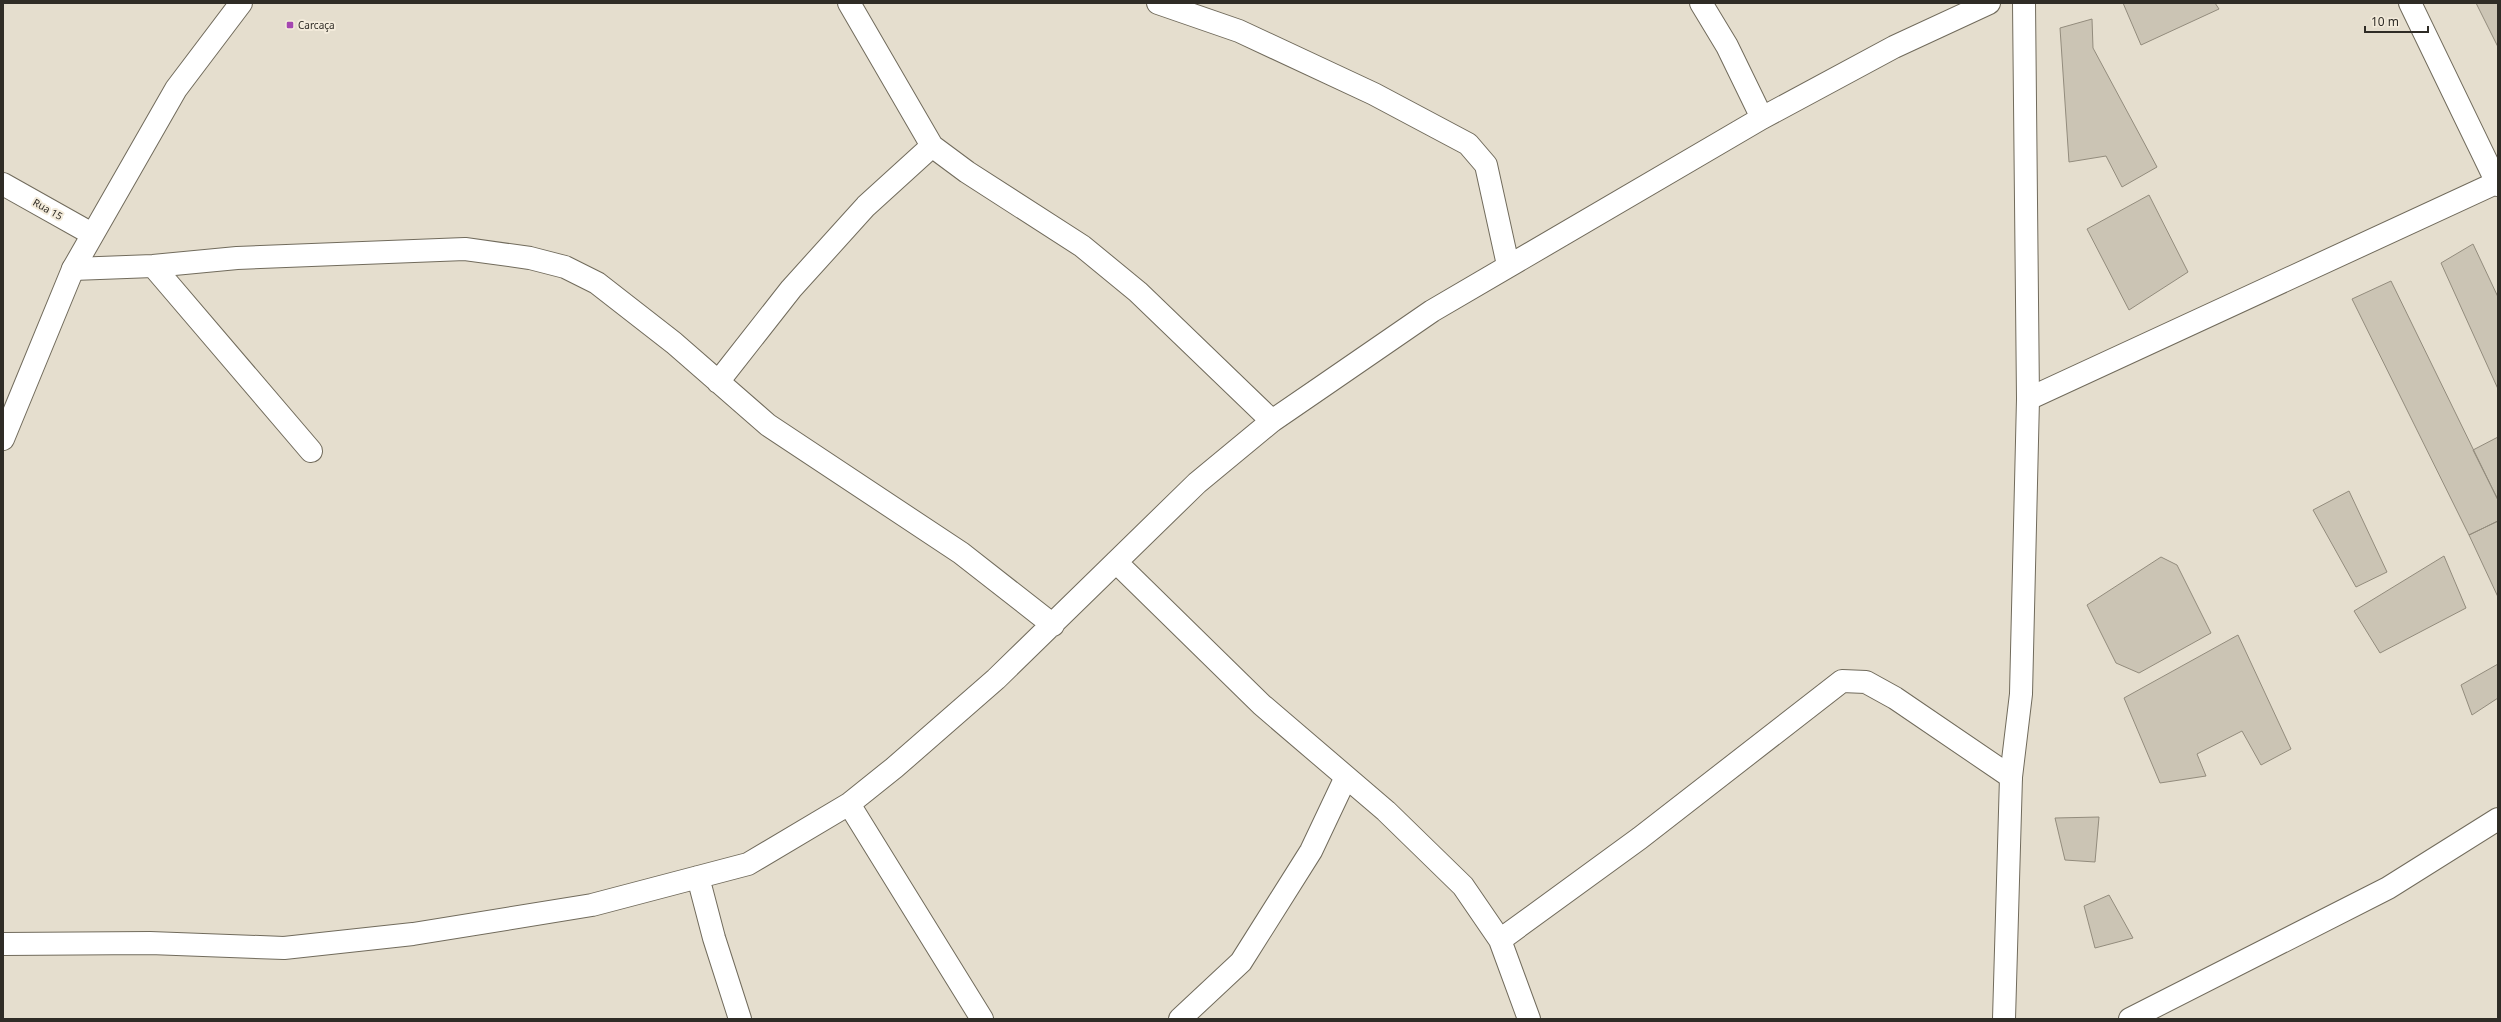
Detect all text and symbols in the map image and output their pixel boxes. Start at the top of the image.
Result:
scale bar [2365,8,2428,34]
text: 10 m [2371,13,2399,30]
place label: Carcaça [298,18,335,32]
marker: Carcaça [285,20,295,30]
street label: Rua 15 [31,195,66,223]

